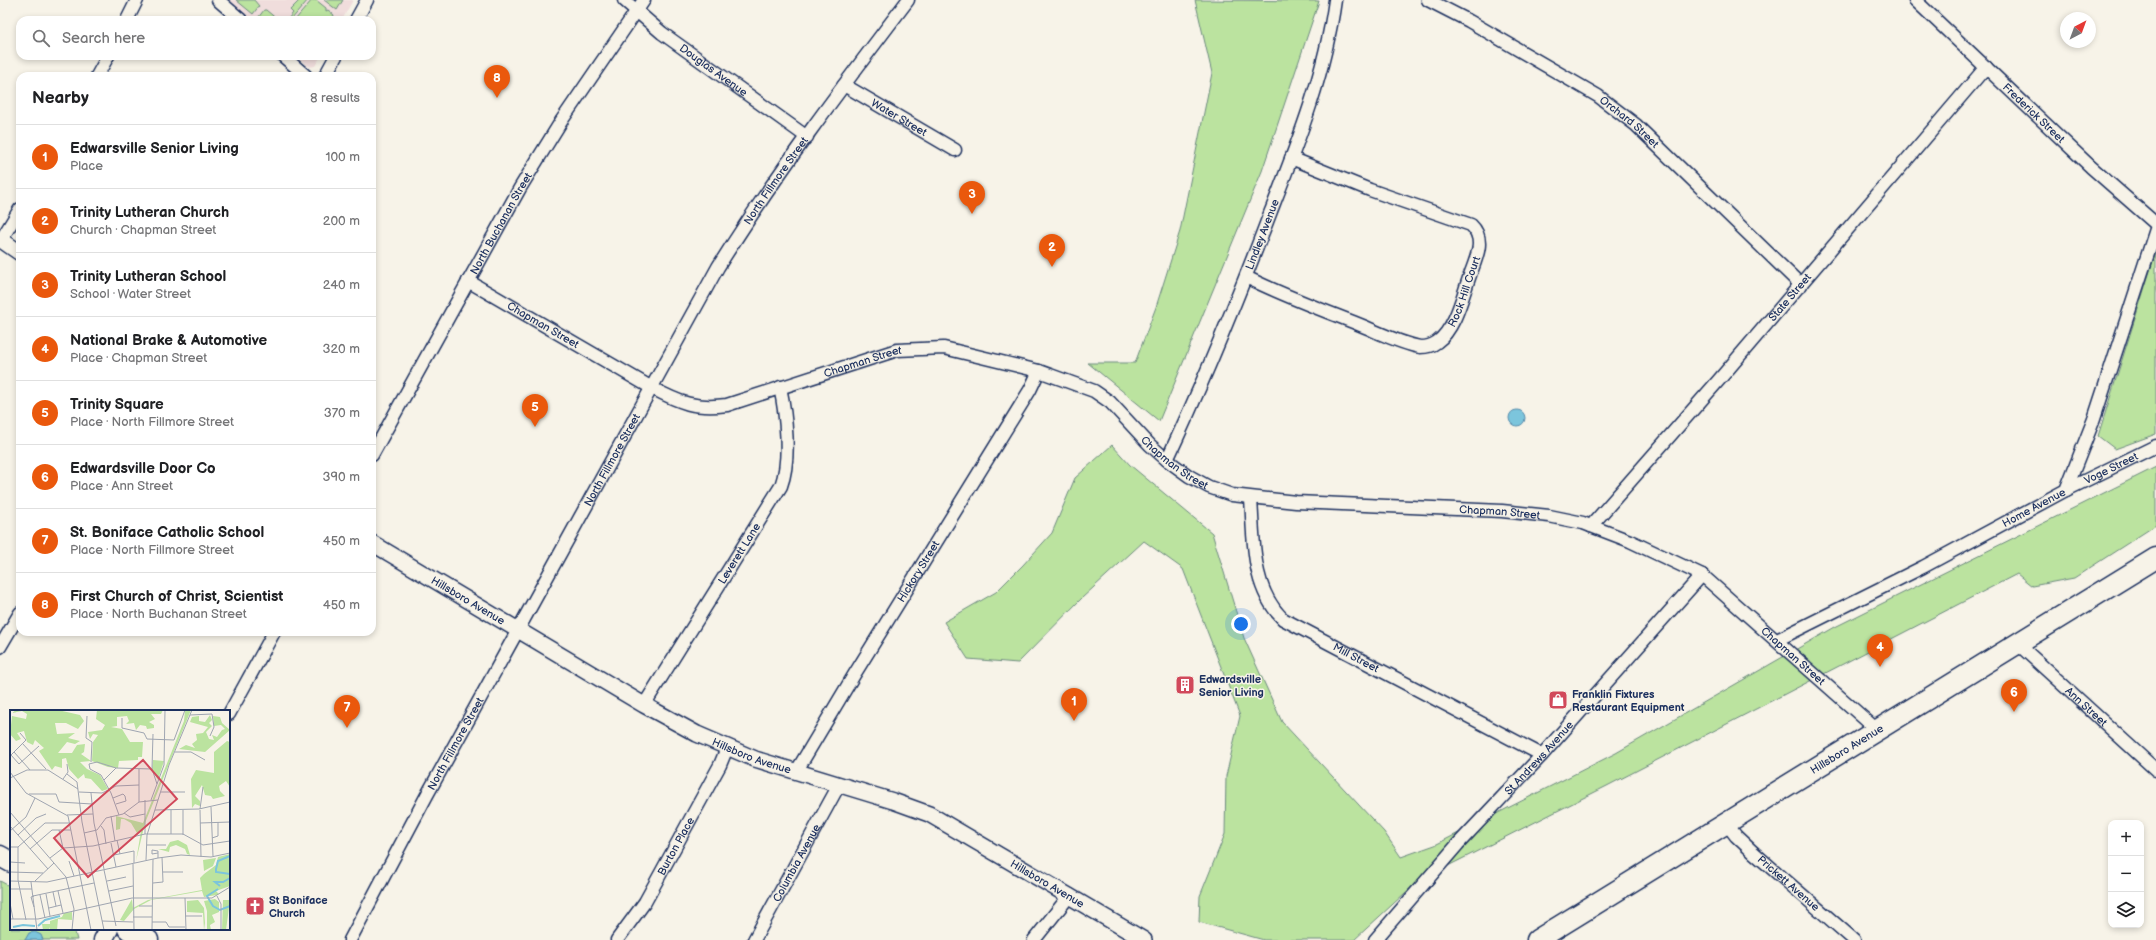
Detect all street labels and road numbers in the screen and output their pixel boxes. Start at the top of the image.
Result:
street label: Douglas Avenue [677,41,751,99]
street label: Frederick Street [2000,80,2068,146]
street label: Orchard Street [1597,93,1662,151]
street label: Water Street [869,96,930,139]
street label: North Fillmore Street [741,134,811,227]
street label: North Buchanan Street [467,170,535,277]
street label: Lindley Avenue [1243,197,1282,271]
street label: Rock Hill Court [1445,254,1483,329]
street label: State Street [1766,270,1814,324]
street label: Chapman Street [505,299,582,351]
street label: Chapman Street [822,343,902,380]
street label: North Fillmore Street [581,411,643,508]
street label: Chapman Street [1138,433,1211,492]
street label: Voge Street [2082,449,2140,487]
street label: Home Avenue [2000,485,2068,530]
street label: Chapman Street [1459,503,1541,522]
street label: Leverett Lane [715,520,763,586]
street label: Hickory Street [894,538,942,604]
street label: Hillsboro Avenue [429,573,508,627]
street label: Chapman Street [1759,624,1828,688]
street label: Mill Street [1331,640,1382,675]
street label: Ann Street [2063,684,2110,729]
street label: North Fillmore Street [425,694,486,792]
street label: St Andrews Avenue [1502,718,1576,797]
street label: Hillsboro Avenue [1808,721,1886,776]
street label: Hillsboro Avenue [710,735,793,776]
street label: Burton Place [655,814,697,877]
street label: Columbia Avenue [770,821,823,904]
street label: Prickett Avenue [1755,853,1823,914]
street label: Hillsboro Avenue [1008,857,1087,910]

